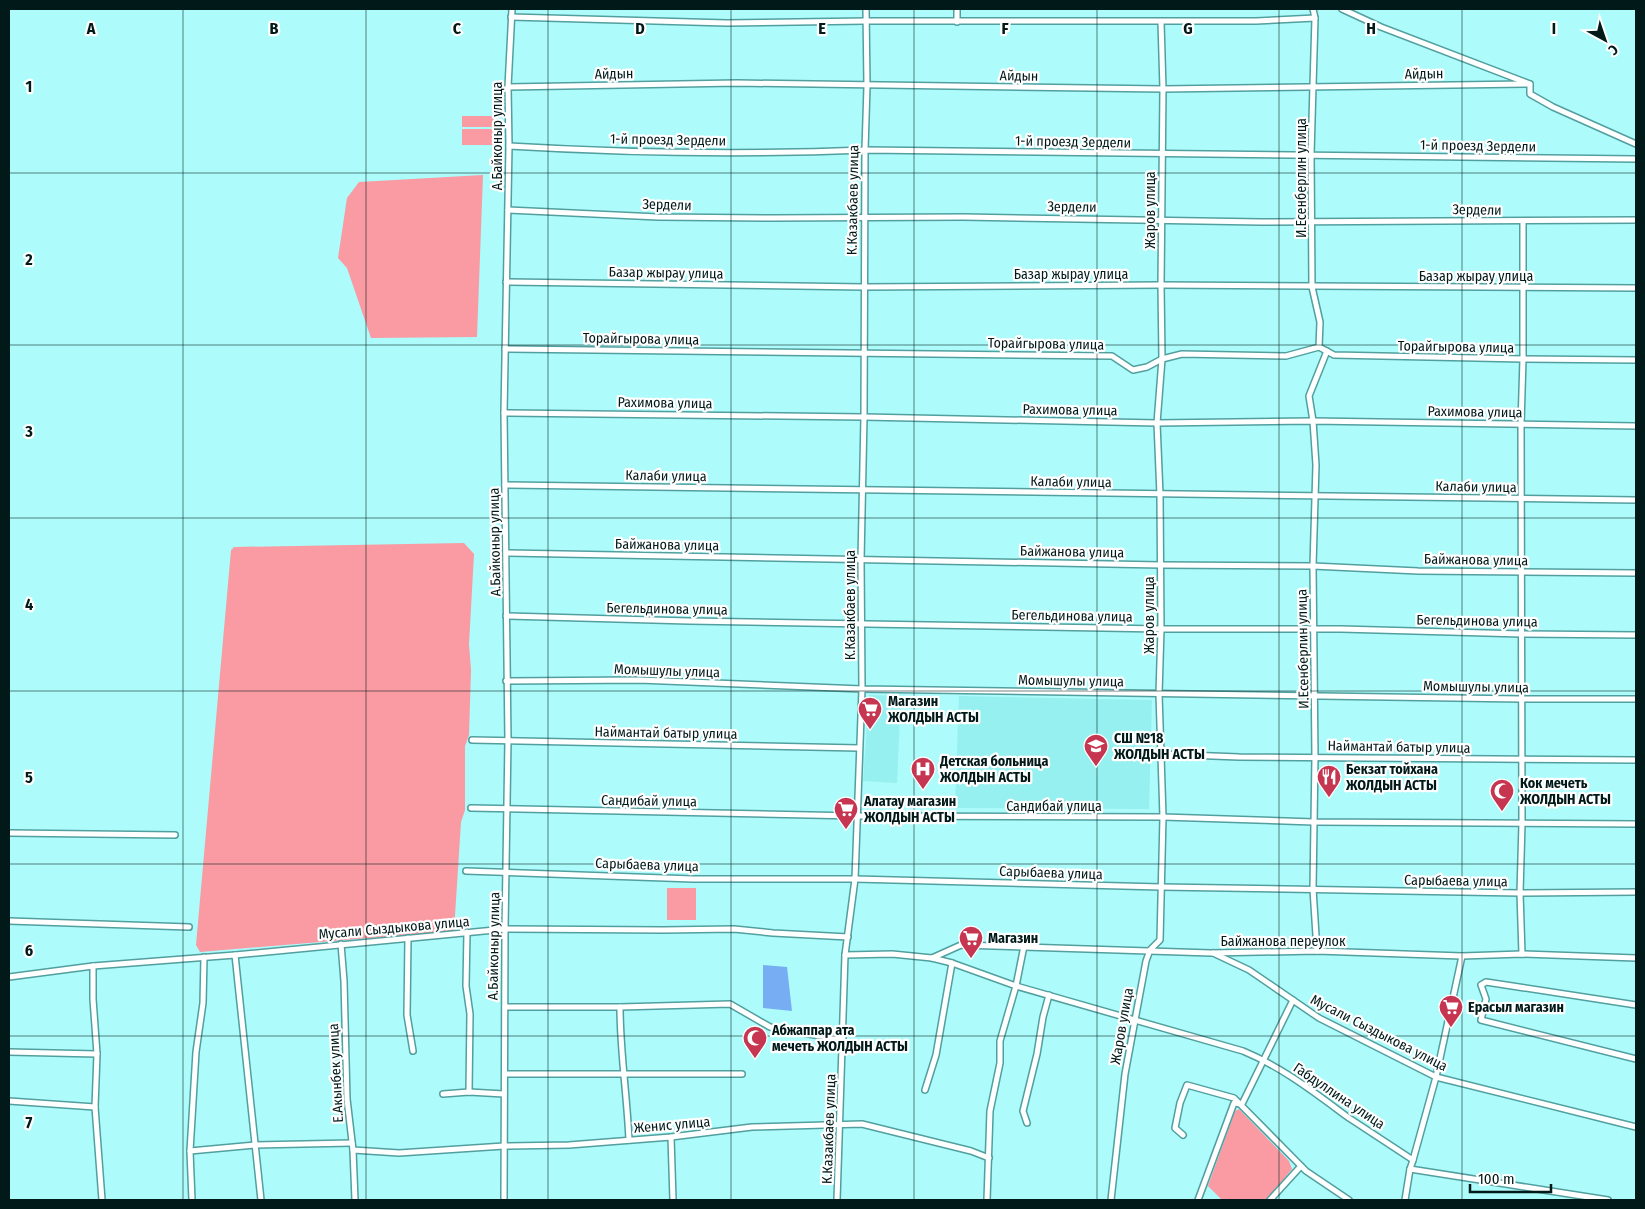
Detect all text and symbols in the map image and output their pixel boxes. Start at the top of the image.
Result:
north arrow [1580,15,1630,65]
text: A [86,19,96,38]
text: B [270,19,279,38]
text: C [453,19,462,38]
text: D [635,19,645,38]
text: E [818,19,826,38]
text: F [1001,19,1009,38]
text: G [1183,19,1193,38]
text: H [1366,19,1376,38]
text: I [1552,19,1556,38]
text: С [1604,41,1621,59]
street label: Айдын [594,65,634,83]
street label: Айдын [1404,65,1444,83]
street label: Айдын [999,67,1039,85]
text: 1 [26,77,32,96]
street label: А.Байконыр улица [489,82,506,190]
street label: И.Есенберлин улица [1293,118,1310,238]
street label: 1-й проезд Зердели [610,130,726,150]
street label: 1-й проезд Зердели [1015,132,1131,152]
street label: 1-й проезд Зердели [1420,136,1536,156]
street label: К.Казакбаев улица [844,145,862,255]
street label: Жаров улица [1142,171,1159,249]
street label: Зердели [642,196,692,214]
street label: Зердели [1047,198,1097,216]
street label: Зердели [1452,201,1502,219]
text: 2 [24,250,33,269]
street label: Базар жырау улица [608,264,724,283]
street label: Базар жырау улица [1014,266,1129,283]
street label: Базар жырау улица [1419,268,1534,285]
street label: Торайгырова улица [583,329,699,349]
street label: Торайгырова улица [988,334,1104,354]
street label: Торайгырова улица [1398,337,1514,357]
street label: Рахимова улица [617,394,713,412]
street label: Рахимова улица [1022,401,1118,419]
street label: Рахимова улица [1427,403,1523,421]
text: 3 [24,422,33,441]
street label: Калаби улица [625,467,707,485]
street label: Калаби улица [1030,473,1112,491]
street label: Калаби улица [1435,478,1517,496]
street label: А.Байконыр улица [486,487,504,596]
street label: Байжанова улица [615,536,719,554]
street label: Байжанова улица [1020,543,1124,561]
street label: К.Казакбаев улица [842,550,859,660]
street label: Байжанова улица [1424,551,1528,569]
street label: Жаров улица [1141,576,1158,654]
street label: И.Есенберлин улица [1293,589,1313,709]
text: 4 [25,595,33,614]
street label: Бегельдинова улица [606,599,728,619]
street label: Бегельдинова улица [1011,606,1133,626]
street label: Бегельдинова улица [1416,611,1538,631]
street label: Момышулы улица [614,661,720,681]
street label: Момышулы улица [1018,672,1124,690]
street label: Момышулы улица [1423,678,1529,696]
place label: Магазин ЖОЛДЫН АСТЫ [887,693,979,726]
supermarket icon: Магазин ЖОЛДЫН АСТЫ [857,696,883,730]
street label: Наймантай батыр улица [594,723,738,743]
place label: СШ №18 ЖОЛДЫН АСТЫ [1113,730,1205,763]
school or university icon: СШ №18 ЖОЛДЫН АСТЫ [1083,733,1109,767]
street label: Наймантай батыр улица [1327,737,1471,757]
place label: Детская больница ЖОЛДЫН АСТЫ [939,753,1048,786]
hospital icon: Детская больница ЖОЛДЫН АСТЫ [910,756,936,790]
place label: Бекзат тойхана ЖОЛДЫН АСТЫ [1345,761,1438,794]
restaurant icon: Бекзат тойхана ЖОЛДЫН АСТЫ [1316,764,1342,798]
text: 5 [25,768,33,787]
place label: Кок мечеть ЖОЛДЫН АСТЫ [1519,775,1611,808]
mosque icon: Кок мечеть ЖОЛДЫН АСТЫ [1489,778,1515,812]
street label: Сандибай улица [601,792,697,810]
place label: Алатау магазин ЖОЛДЫН АСТЫ [863,793,956,826]
supermarket icon: Алатау магазин ЖОЛДЫН АСТЫ [833,796,859,830]
street label: Сандибай улица [1006,798,1102,815]
street label: Сарыбаева улица [595,855,699,875]
street label: Сарыбаева улица [999,863,1103,883]
street label: Сарыбаева улица [1404,872,1508,890]
street label: А.Байконыр улица [485,891,503,1000]
street label: Мусали Сыздыкова улица [318,913,470,943]
supermarket icon: Магазин [958,925,984,959]
place label: Магазин [988,930,1038,947]
street label: Байжанова переулок [1220,933,1346,950]
text: 6 [25,941,33,960]
street label: Жаров улица [1107,986,1137,1066]
street label: Мусали Сыздыкова улица [1308,991,1450,1075]
supermarket icon: Ерасыл магазин [1438,994,1464,1028]
place label: Ерасыл магазин [1468,999,1564,1016]
place label: Абжаппар ата мечеть ЖОЛДЫН АСТЫ [771,1022,908,1055]
street label: Е.Акынбек улица [325,1023,347,1123]
mosque icon: Абжаппар ата мечеть ЖОЛДЫН АСТЫ [742,1025,768,1059]
street label: Габдуллина улица [1290,1059,1388,1133]
street label: К.Казакбаев улица [819,1073,839,1184]
text: 7 [26,1113,33,1132]
street label: Женис улица [633,1113,711,1137]
scale bar [1470,1162,1551,1194]
text: 100 m [1478,1170,1515,1188]

